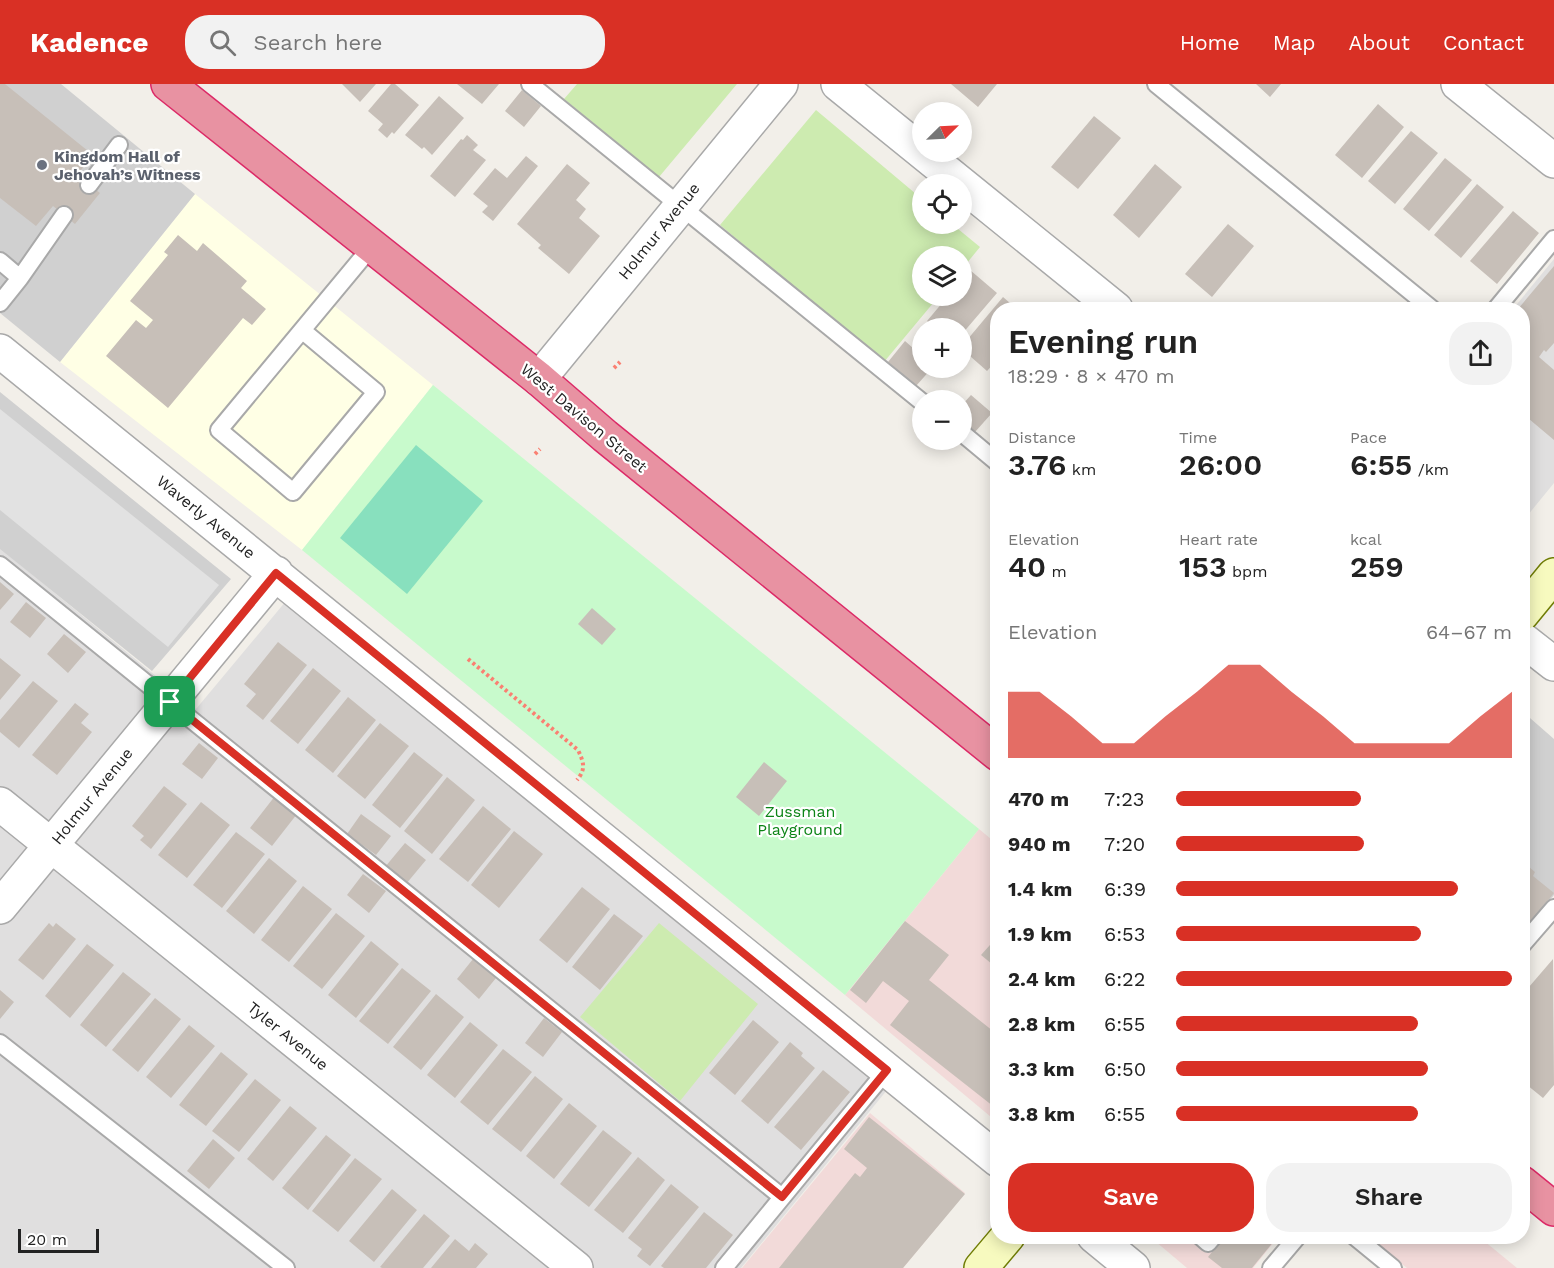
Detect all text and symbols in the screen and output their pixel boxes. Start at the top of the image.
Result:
search box [185,15,605,69]
text: Kadence [30,26,149,59]
icon: search [206,26,239,59]
text: Search here [254,30,383,55]
text: Home [1180,30,1240,55]
text: Map [1273,30,1316,55]
text: About [1349,30,1410,55]
text: Contact [1443,30,1524,55]
north arrow [912,102,972,162]
map controls [912,102,972,450]
place label: Kingdom Hall of Jehovah’s Witness [54,147,201,184]
marker: Kingdom Hall of Jehovah’s Witness [35,158,49,172]
button: locate [912,174,972,234]
street label: Holmur Avenue [614,179,704,283]
button: layers [912,246,972,306]
button: + [912,318,972,378]
text: Evening run [1008,322,1198,361]
button: share [1449,322,1512,385]
street label: West Davison Street [517,360,651,477]
text: 18:29 · 8 × 470 m [1008,364,1175,388]
button: − [912,390,972,450]
text: Distance [1008,428,1076,447]
text: Time [1179,428,1217,447]
text: Pace [1350,428,1387,447]
text: 3.76 [1008,447,1066,482]
text: 26:00 [1179,447,1262,482]
text: 6:55 [1350,447,1412,482]
text: km [1066,460,1096,479]
text: /km [1412,460,1449,479]
street label: Waverly Avenue [153,471,259,563]
text: Elevation [1008,530,1079,549]
text: Heart rate [1179,530,1258,549]
text: kcal [1350,530,1382,549]
text: 40 [1008,549,1046,584]
text: 153 [1179,549,1227,584]
text: 259 [1350,549,1404,584]
text: m [1046,562,1067,581]
text: bpm [1227,562,1267,581]
text: Elevation [1008,620,1097,644]
text: 64–67 m [1426,620,1512,644]
pin [144,676,195,727]
icon: arrive [153,685,186,718]
street label: Holmur Avenue [47,744,137,848]
text: 470 m [1008,787,1069,811]
text: 7:23 [1104,787,1144,811]
park label: Zussman Playground [757,802,843,839]
text: 940 m [1008,832,1071,856]
text: 7:20 [1104,832,1145,856]
text: 1.4 km [1008,877,1072,901]
text: 6:39 [1104,877,1146,901]
text: 1.9 km [1008,922,1072,946]
text: 6:53 [1104,922,1145,946]
text: 2.4 km [1008,967,1076,991]
text: 6:22 [1104,967,1145,991]
street label: Tyler Avenue [244,998,332,1074]
text: 2.8 km [1008,1012,1075,1036]
text: 6:55 [1104,1012,1145,1036]
text: 3.3 km [1008,1057,1075,1081]
text: 6:50 [1104,1057,1146,1081]
text: 3.8 km [1008,1102,1075,1126]
text: 6:55 [1104,1102,1145,1126]
button: Save [1008,1163,1254,1232]
button: Share [1266,1163,1512,1232]
scale bar [18,1226,99,1254]
text: 20 m [27,1230,67,1249]

